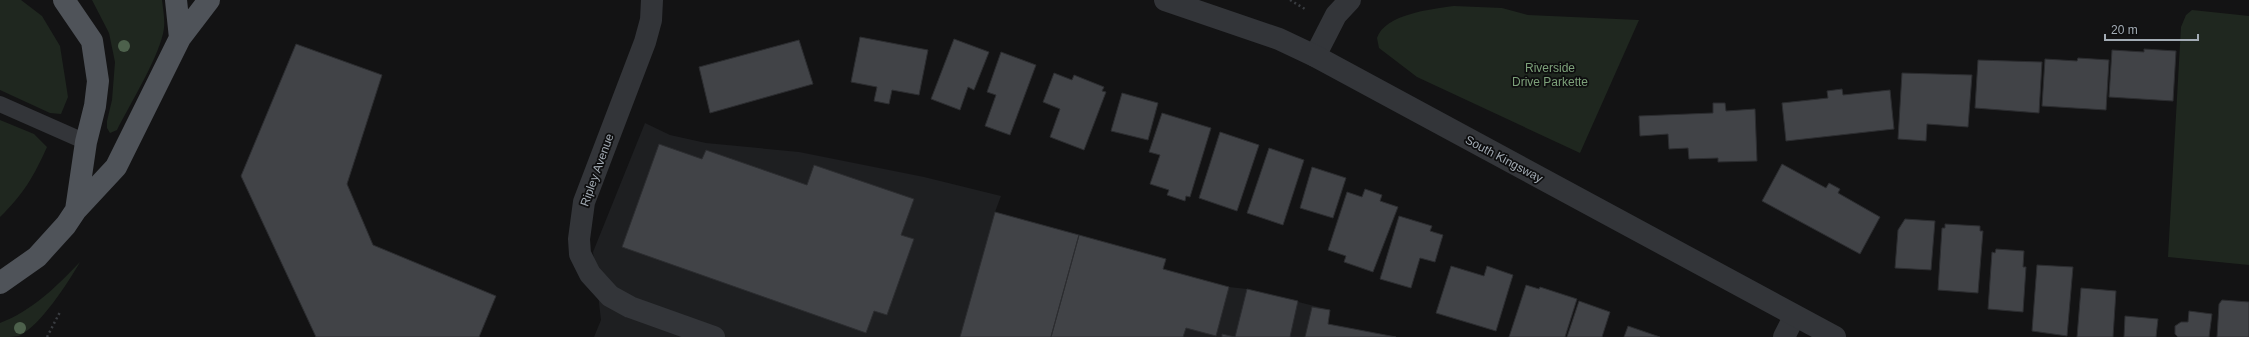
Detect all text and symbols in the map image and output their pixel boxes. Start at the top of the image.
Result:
scale bar [2105,16,2198,42]
text: 20 m [2111,23,2138,37]
park label: Riverside Drive Parkette [1512,61,1588,89]
street label: Ripley Avenue [577,131,617,208]
street label: South Kingsway [1463,133,1545,185]

